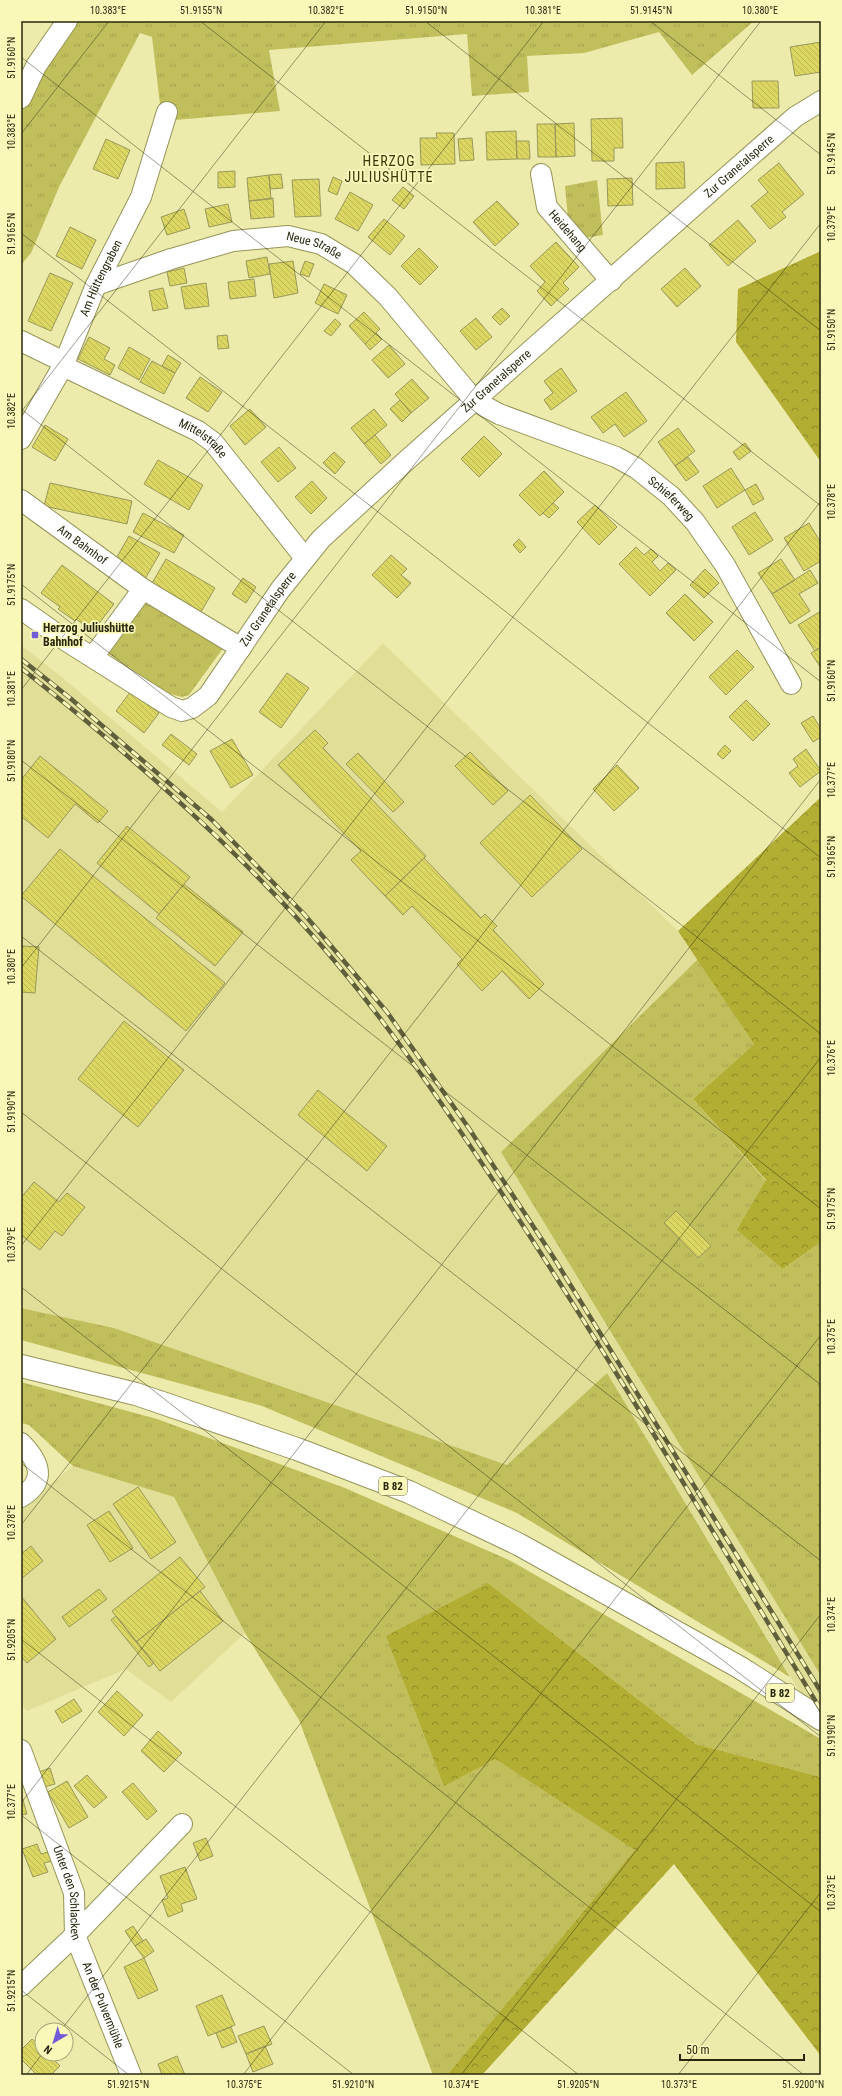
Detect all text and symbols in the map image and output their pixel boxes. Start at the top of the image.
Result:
text: 10.383°E [90,5,126,16]
text: 51.9155°N [180,5,222,16]
text: 10.382°E [308,5,344,16]
text: 51.9150°N [405,5,447,16]
text: 10.381°E [525,5,561,16]
text: 51.9145°N [630,5,672,16]
text: 10.380°E [742,5,778,16]
text: 51.9160°N [6,37,17,79]
text: 10.383°E [6,114,17,150]
street label: Zur Granetalsperre [701,132,777,201]
text: 51.9145°N [826,133,837,175]
district label: HERZOG JULIUSHÜTTE [344,153,434,185]
text: 10.379°E [826,206,837,242]
street label: Heidehang [546,207,590,255]
text: 51.9165°N [6,213,17,255]
street label: Neue Straße [285,229,345,262]
street label: Am Hüttengraben [77,237,125,318]
text: 51.9150°N [826,309,837,351]
street label: Zur Granetalsperre [459,346,534,415]
text: 10.382°E [6,393,17,429]
street label: Mittelstraße [176,416,230,461]
street label: Schieferweg [645,473,697,524]
text: 10.378°E [826,484,837,520]
street label: Am Bahnhof [55,522,110,568]
text: 51.9175°N [6,564,17,606]
street label: Zur Granetalsperre [237,569,299,649]
place label: Herzog Juliushütte Bahnhof [43,621,135,649]
marker: Herzog Juliushütte Bahnhof [30,630,40,640]
text: 51.9160°N [826,660,837,702]
text: 10.381°E [6,671,17,707]
text: 51.9180°N [6,740,17,782]
text: 10.377°E [826,762,837,798]
text: 51.9165°N [826,836,837,878]
text: 10.380°E [6,949,17,985]
text: 10.376°E [826,1040,837,1076]
text: 51.9190°N [6,1091,17,1133]
text: 51.9175°N [826,1188,837,1230]
text: 10.379°E [6,1227,17,1263]
text: 10.375°E [826,1319,837,1355]
road number: B 82 [379,1477,407,1495]
text: 10.378°E [6,1505,17,1541]
text: 10.374°E [826,1597,837,1633]
text: 51.9205°N [6,1619,17,1661]
road number: B 82 [766,1684,794,1702]
text: 51.9190°N [826,1715,837,1757]
text: 10.377°E [6,1784,17,1820]
street label: Unter den Schlacken [50,1844,83,1942]
text: 10.373°E [826,1875,837,1911]
street label: An der Pulvermühle [79,1960,127,2051]
text: 51.9215°N [6,1970,17,2012]
north arrow [34,2022,74,2062]
scale bar [680,2036,804,2062]
text: N [41,2042,55,2057]
text: 50 m [686,2043,710,2057]
text: 51.9215°N [107,2079,149,2090]
text: 10.375°E [226,2079,262,2090]
text: 51.9210°N [332,2079,374,2090]
text: 10.374°E [443,2079,479,2090]
text: 51.9205°N [557,2079,599,2090]
text: 10.373°E [661,2079,697,2090]
text: 51.9200°N [782,2079,824,2090]

